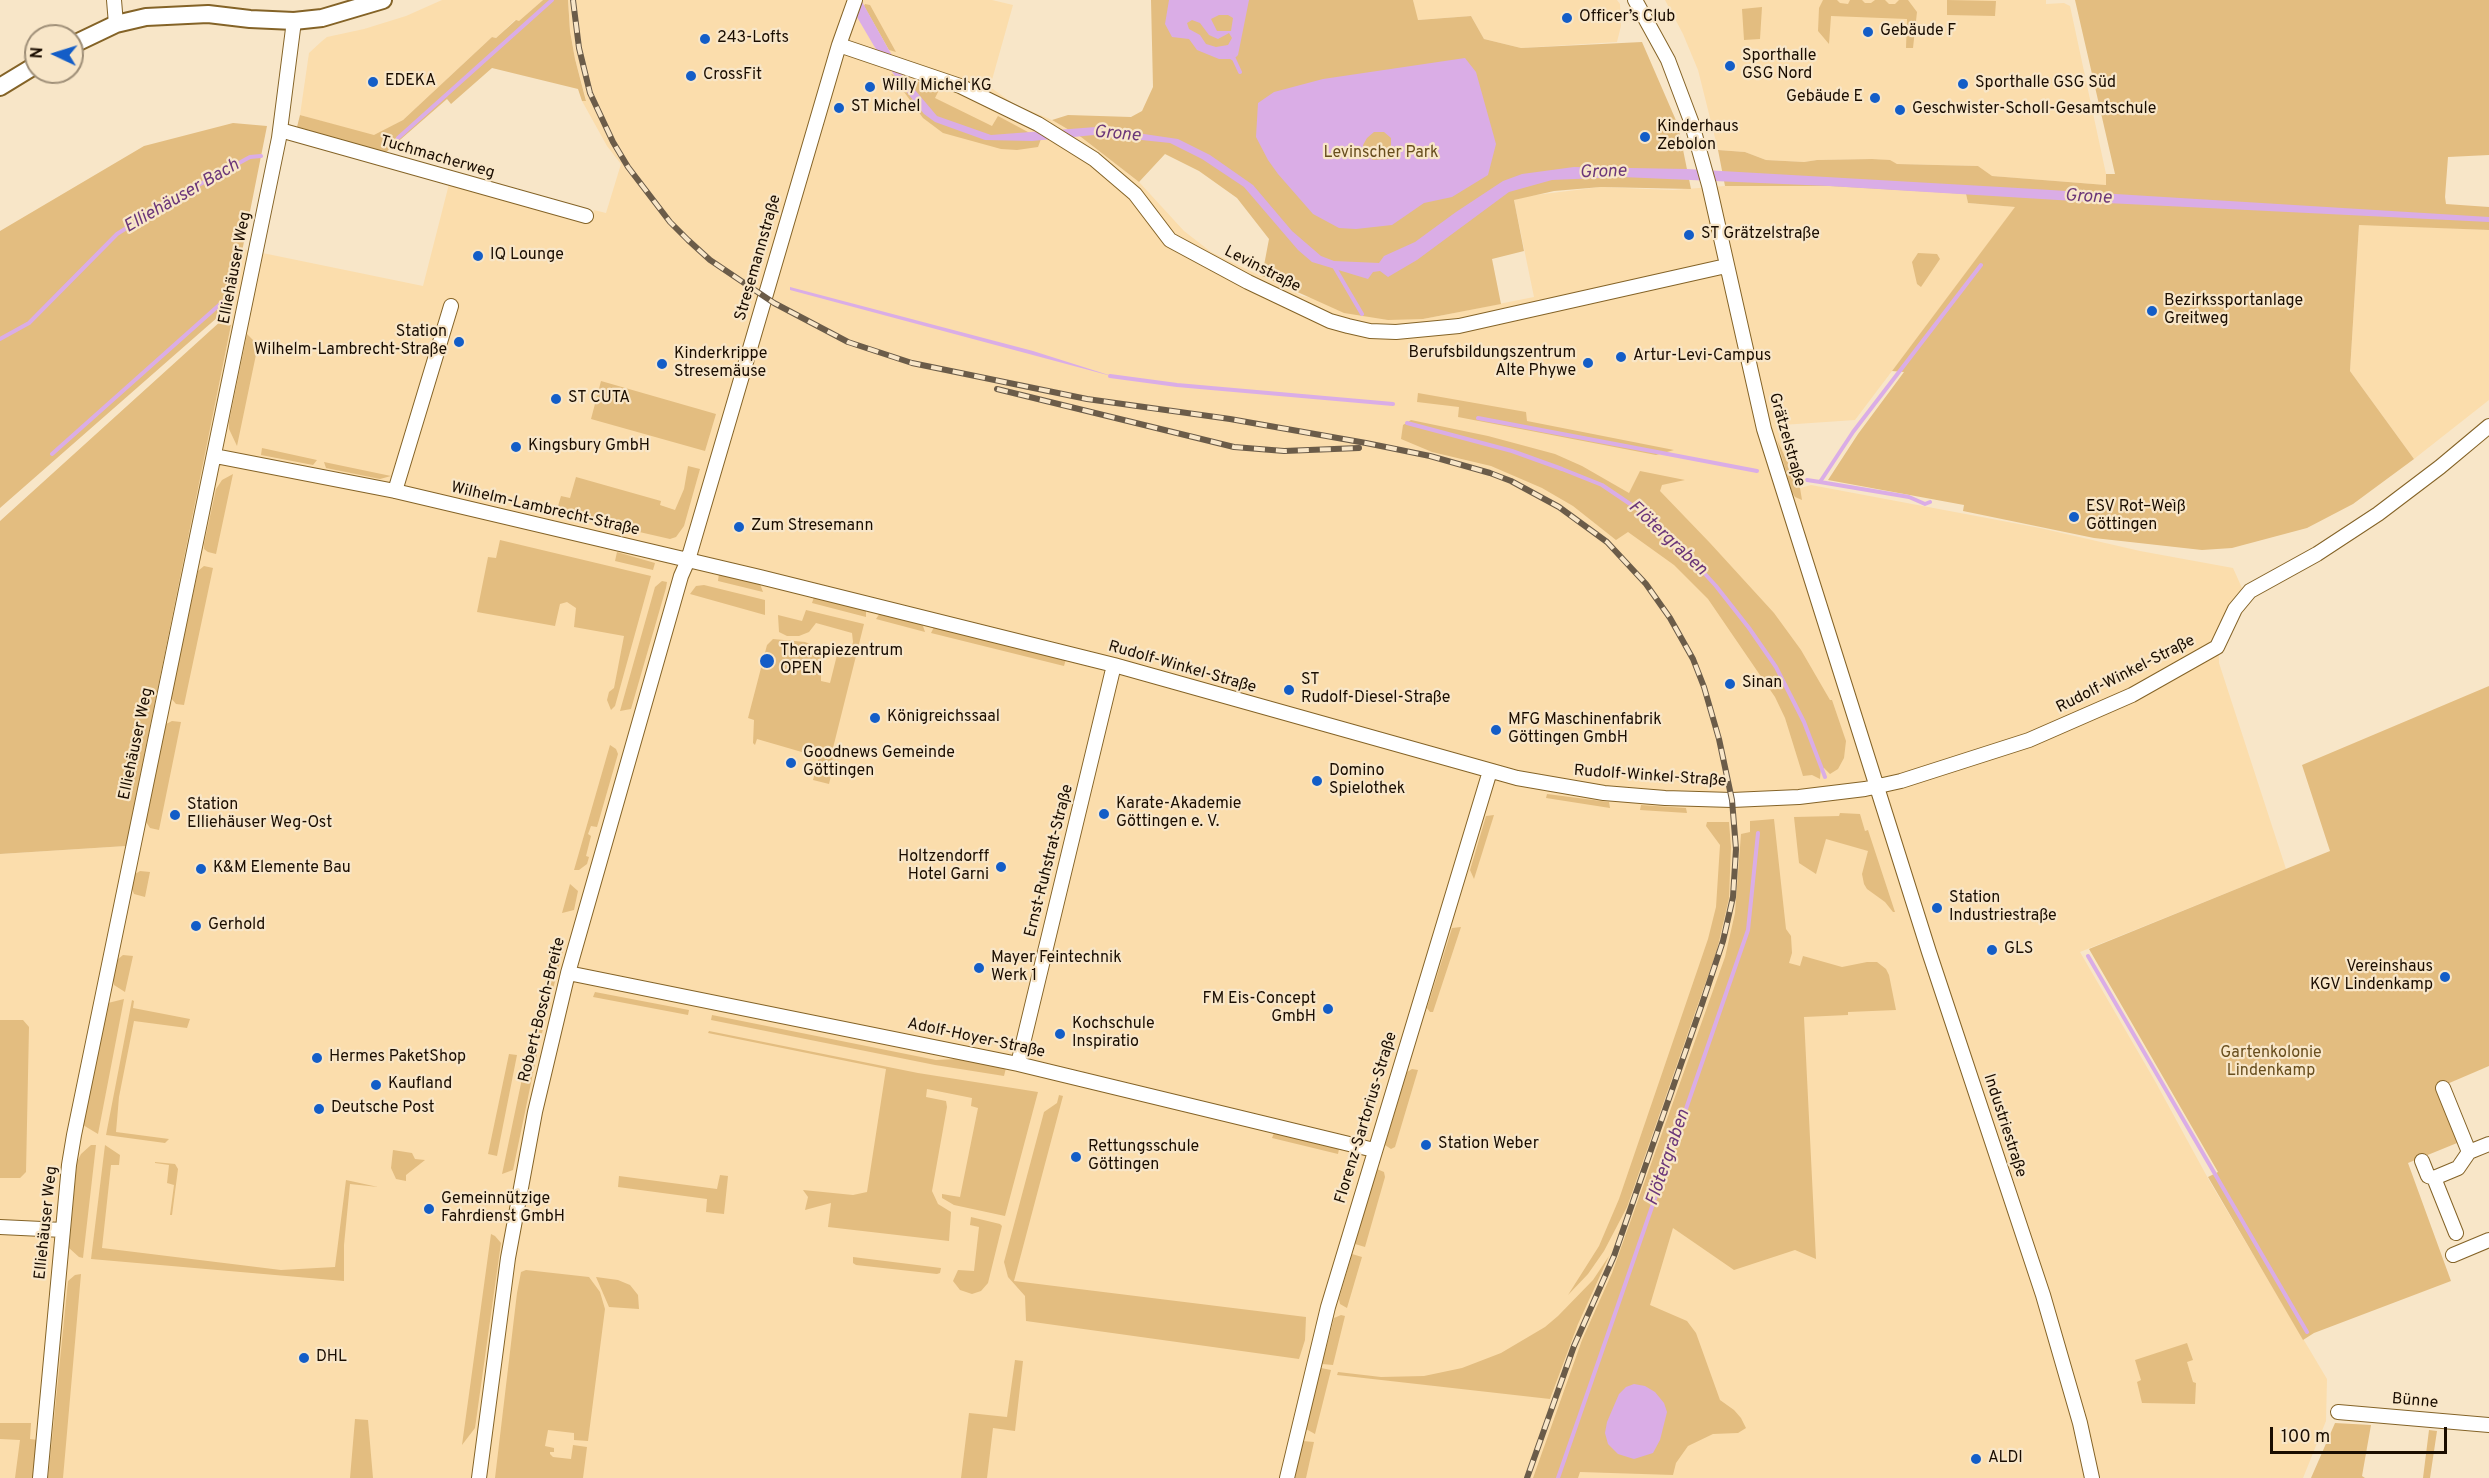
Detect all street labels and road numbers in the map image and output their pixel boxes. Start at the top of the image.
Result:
street label: Tuchmacherweg [377,132,497,184]
street label: Stresemannstraße [732,193,786,323]
street label: Elliehäuser Weg [216,210,256,326]
street label: Levinstraße [1221,243,1303,297]
street label: Grätzelstraße [1763,391,1809,489]
street label: Wilhelm-Lambrecht-Straße [449,479,641,541]
street label: Rudolf-Winkel-Straße [2053,632,2199,718]
street label: Rudolf-Winkel-Straße [1106,638,1258,698]
street label: Elliehäuser Weg [116,686,158,802]
street label: Rudolf-Winkel-Straße [1573,762,1727,792]
street label: Ernst-Ruhstrat-Straße [1022,783,1078,939]
street label: Robert-Bosch-Breite [516,936,570,1084]
street label: Adolf-Hoyer-Straße [905,1015,1047,1063]
street label: Florenz-Sartorius-Straße [1332,1030,1402,1206]
street label: Industriestraße [1978,1072,2030,1180]
street label: Elliehäuser Weg [31,1165,63,1281]
street label: Bünne [2391,1390,2439,1414]

